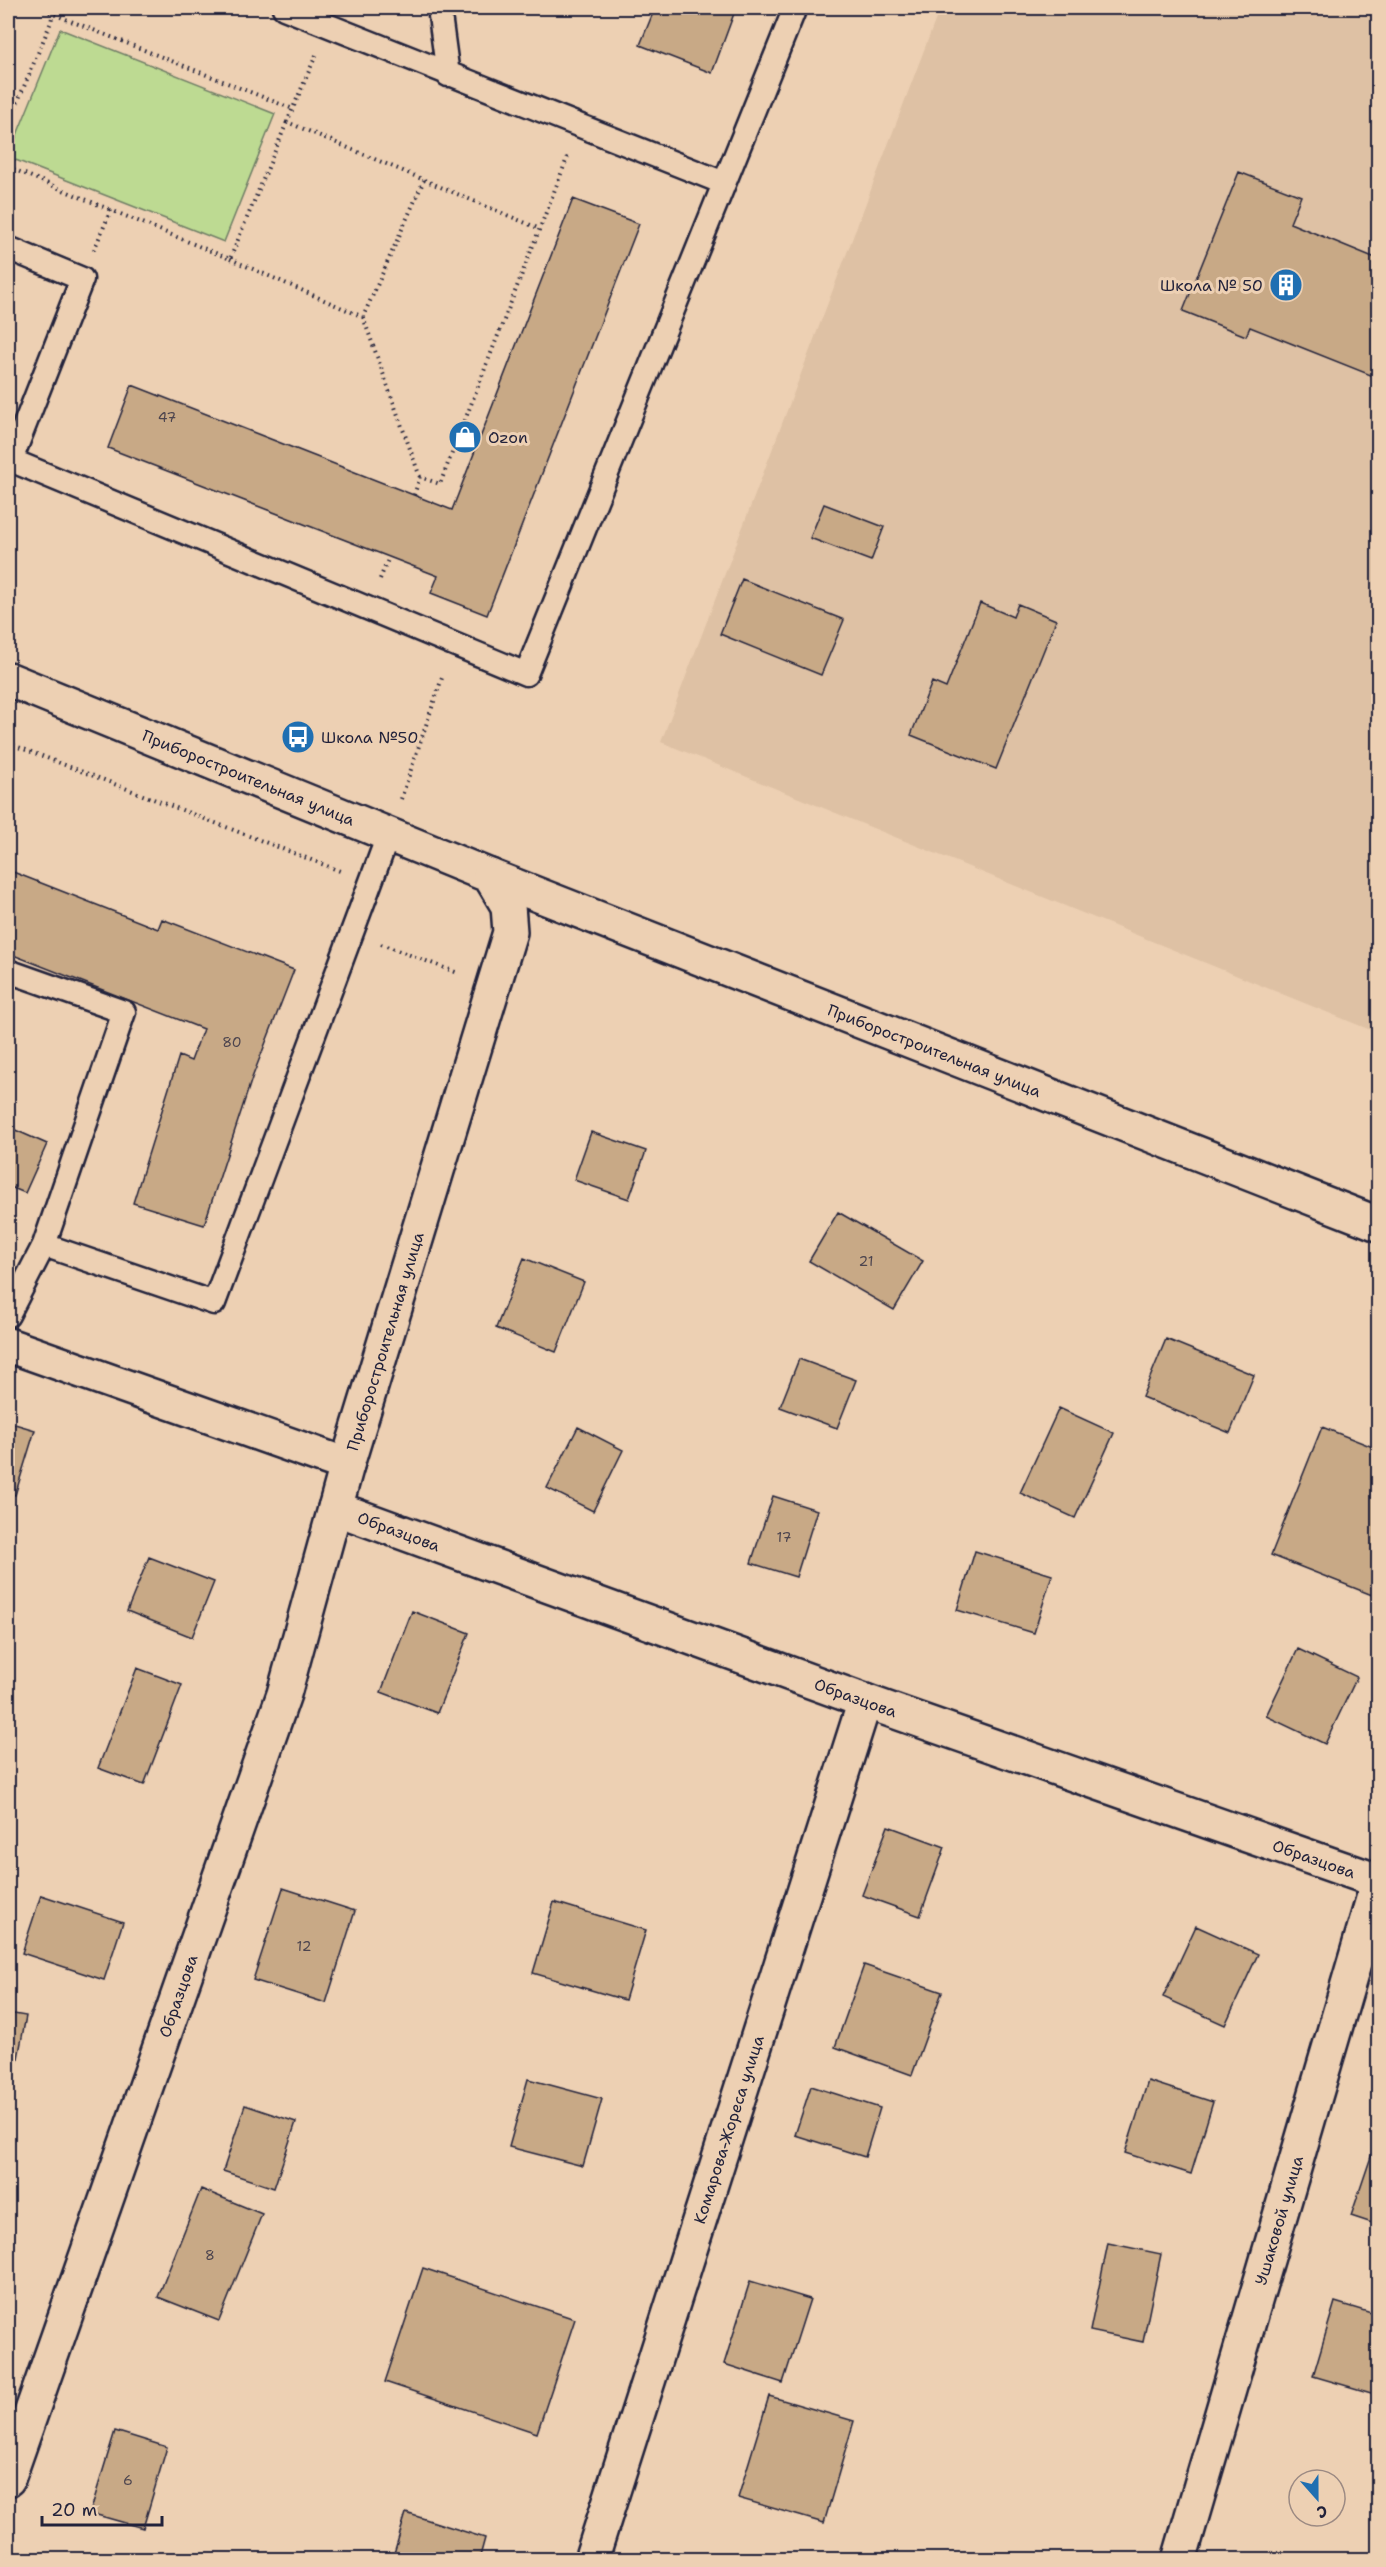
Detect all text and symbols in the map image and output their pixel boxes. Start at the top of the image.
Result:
building icon: Школа № 50 [1268,267,1304,303]
place label: Школа № 50 [1160,275,1263,296]
house number: 47 [158,408,176,426]
shop icon: Ozon [447,419,483,455]
place label: Ozon [488,427,528,448]
bus stop icon: Школа №50 [280,719,316,755]
street label: Приборостроительная улица [139,725,358,831]
place label: Школа №50 [321,727,418,748]
street label: Приборостроительная улица [824,999,1044,1102]
house number: 80 [222,1033,242,1051]
street label: Приборостроительная улица [342,1229,429,1453]
house number: 21 [859,1252,873,1270]
street label: Образцова [355,1507,443,1556]
house number: 17 [777,1528,791,1546]
street label: Образцова [811,1673,900,1722]
street label: Образцова [1270,1835,1358,1883]
house number: 12 [297,1937,311,1955]
street label: Образцова [154,1952,203,2040]
street label: Комарова-Жореса улица [689,2033,769,2226]
street label: Ушаковой улица [1250,2153,1308,2288]
house number: 8 [205,2246,215,2264]
north arrow [1287,2468,1347,2528]
house number: 6 [123,2471,133,2489]
scale bar [42,2489,162,2527]
text: 20 m [51,2498,97,2522]
text: С [1314,2500,1331,2523]

